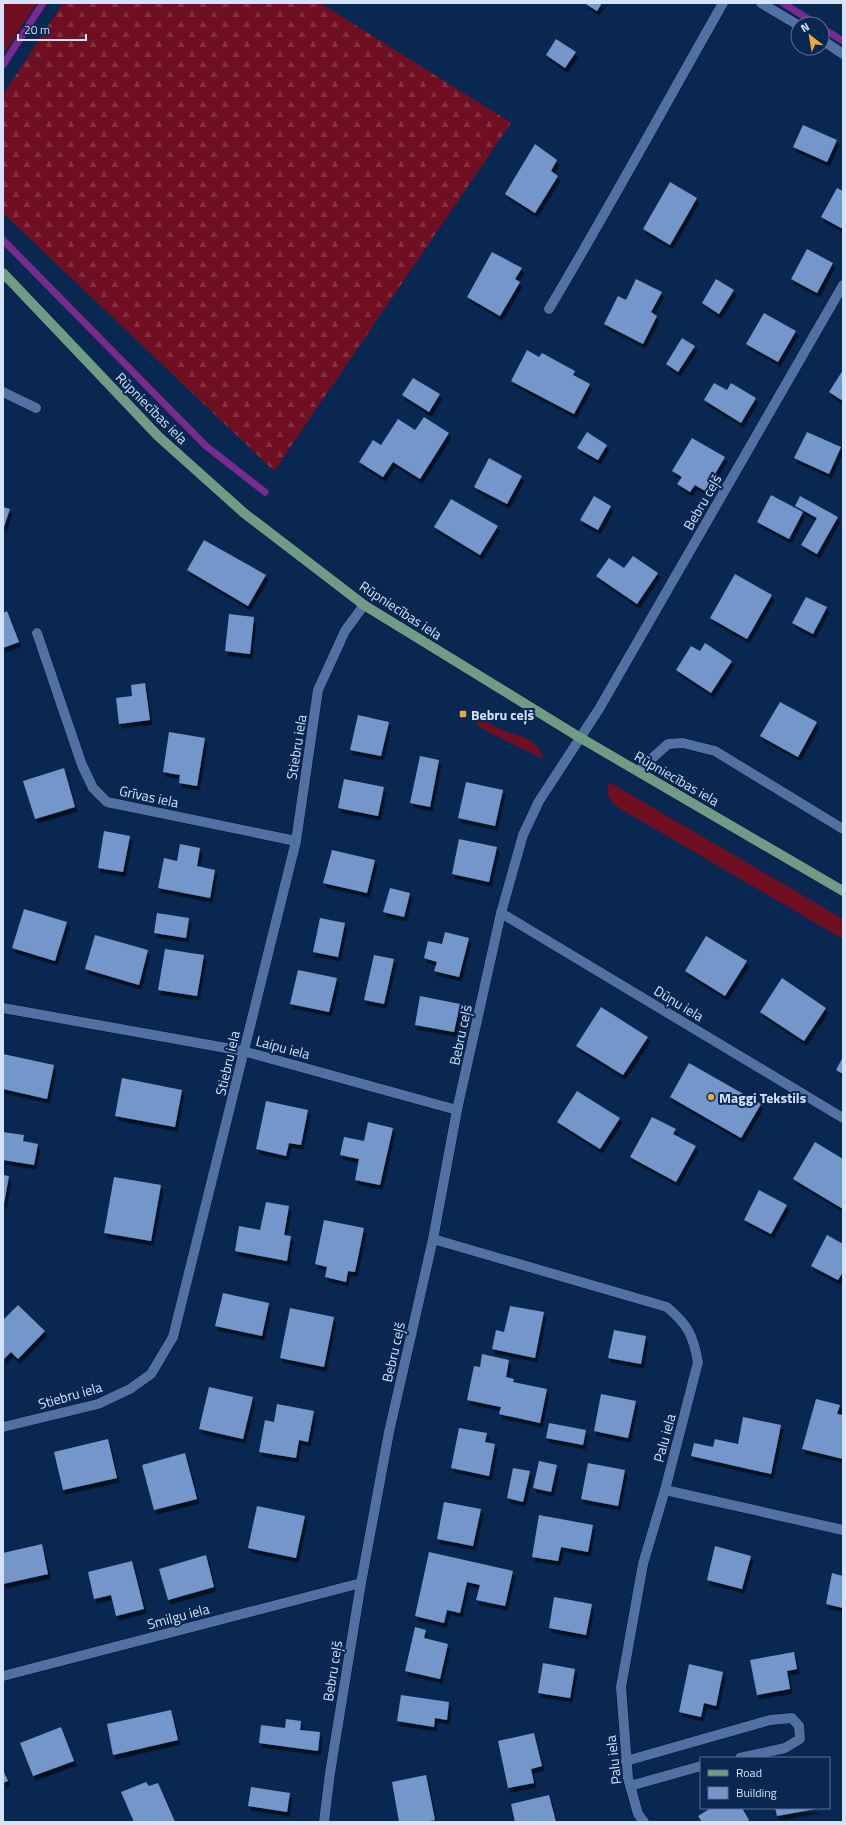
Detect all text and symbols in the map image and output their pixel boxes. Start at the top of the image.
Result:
scale bar [18,16,86,42]
north arrow [790,16,830,56]
text: N [797,19,812,36]
text: 20 m [24,20,50,39]
street label: Rūpniecības iela [111,367,193,449]
street label: Bebru ceļš [678,470,726,534]
street label: Rūpniecības iela [356,575,446,645]
place label: Bebru ceļš [471,704,534,725]
marker: Bebru ceļš [458,709,468,719]
street label: Stiebru iela [280,713,312,781]
street label: Rūpniecības iela [631,745,723,811]
street label: Grīvas iela [117,779,181,813]
street label: Dūņu iela [650,980,708,1026]
street label: Bebru ceļš [443,1003,477,1067]
street label: Stiebru iela [209,1029,245,1097]
street label: Laipu iela [254,1030,312,1064]
place label: Maggi Tekstils [719,1087,807,1108]
marker: Maggi Tekstils [706,1092,716,1102]
street label: Bebru ceļš [376,1320,410,1384]
street label: Stiebru iela [36,1376,104,1414]
street label: Palu iela [647,1411,681,1465]
street label: Smilgu iela [145,1598,211,1634]
street label: Bebru ceļš [317,1639,347,1703]
street label: Palu iela [600,1734,626,1786]
legend [700,1757,830,1809]
text: Road [736,1763,762,1782]
text: Building [736,1783,777,1802]

